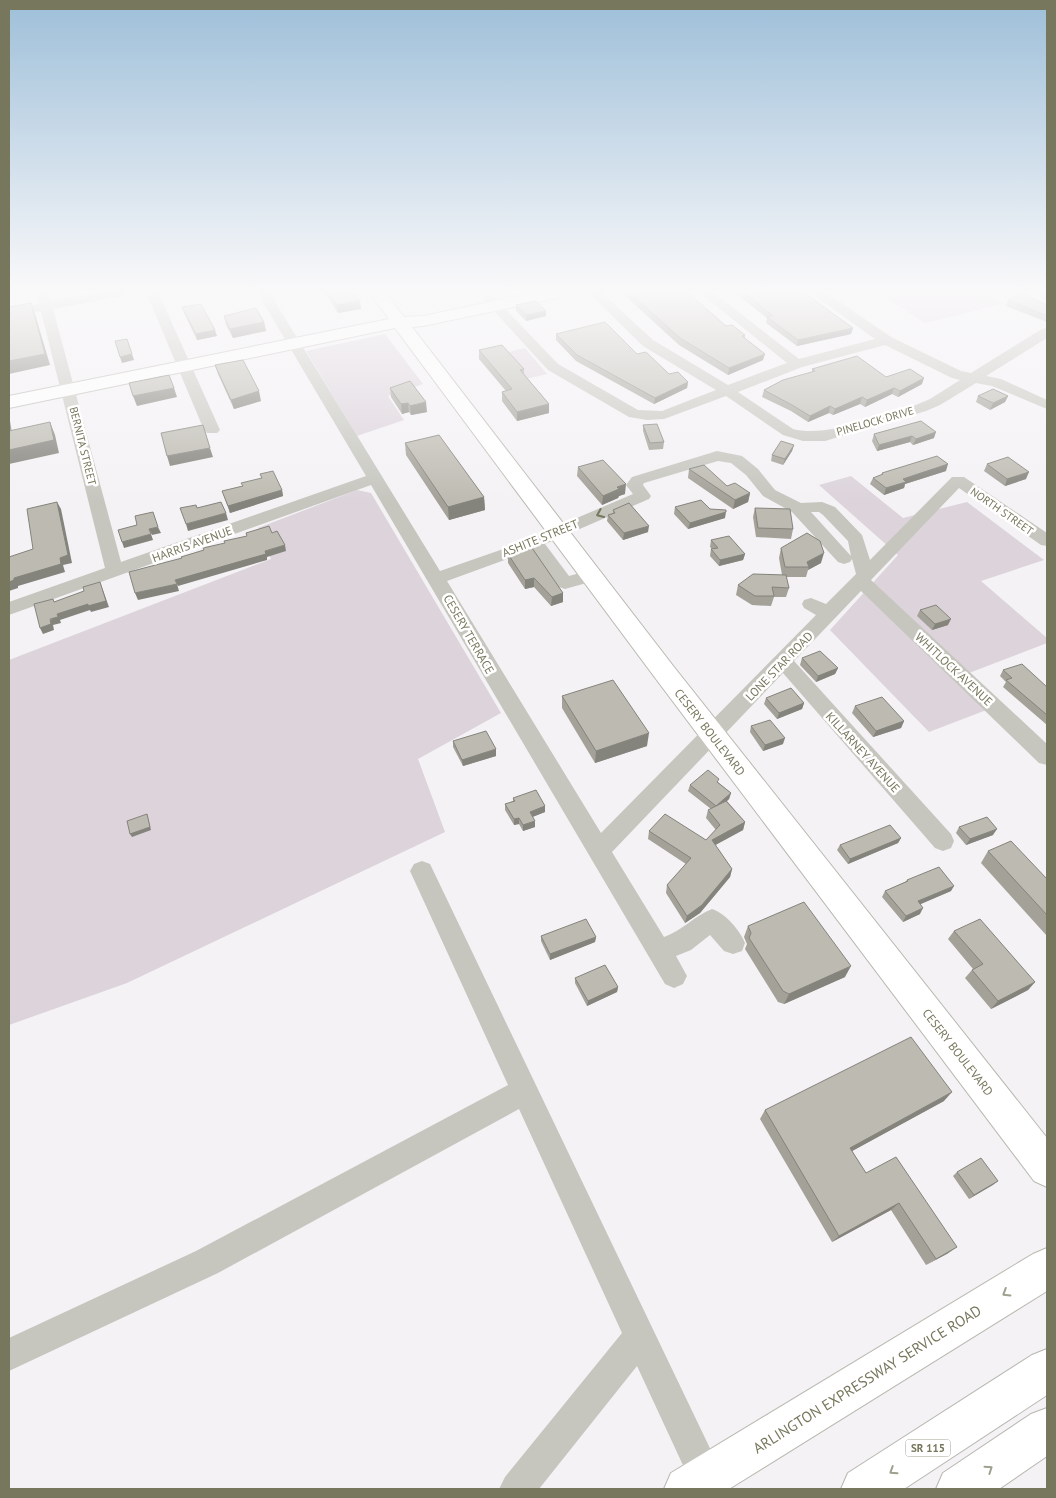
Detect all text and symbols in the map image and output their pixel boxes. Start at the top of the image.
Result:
street label: PINELOCK DRIVE [835,403,915,439]
street label: BERNITA STREET [67,405,99,487]
street label: NORTH STREET [968,484,1036,538]
one-way arrow [596,508,605,518]
street label: ASHITE STREET [500,516,581,560]
street label: HARRIS AVENUE [150,523,234,565]
street label: CESERY TERRACE [440,592,498,676]
street label: LONE STAR ROAD [742,628,816,704]
street label: WHITLOCK AVENUE [912,629,996,709]
street label: CESERY BOULEVARD [671,686,749,779]
street label: KILLARNEY AVENUE [823,709,903,795]
street label: CESERY BOULEVARD [919,1006,997,1099]
one-way arrow [1002,1287,1011,1297]
street label: ARLINGTON EXPRESSWAY SERVICE ROAD [749,1301,985,1457]
road number: SR 115 [906,1440,950,1456]
one-way arrow [889,1464,898,1474]
one-way arrow [984,1466,993,1475]

